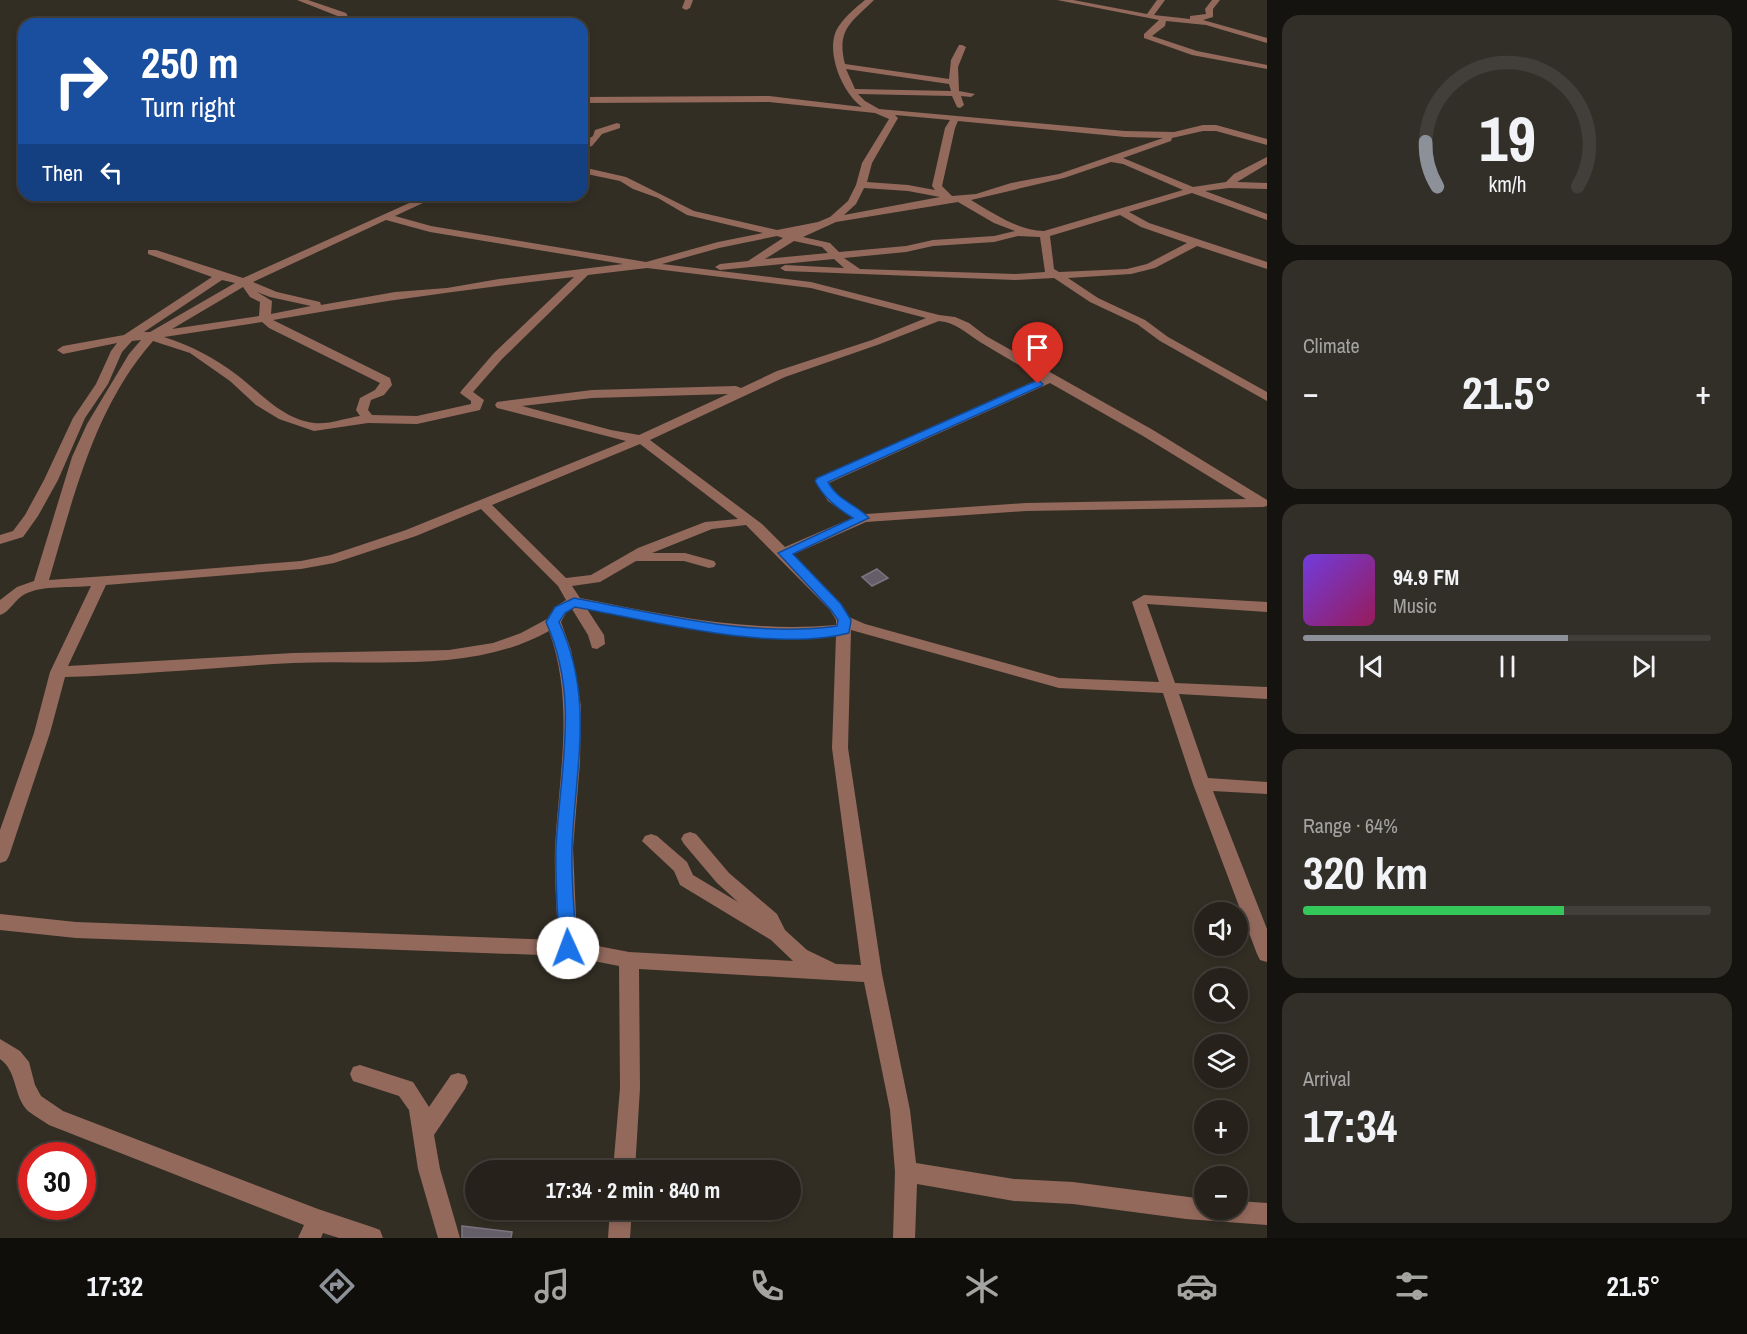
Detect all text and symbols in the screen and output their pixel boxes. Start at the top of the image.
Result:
text: 250 m [141,35,239,91]
icon: right [42,42,120,120]
text: Turn right [141,89,235,125]
text: 19 [1479,96,1535,180]
icon: left [95,156,128,189]
text: Then [42,158,83,188]
text: km/h [1488,170,1526,199]
pin [1012,322,1063,384]
icon: arrive [1021,331,1054,364]
text: Climate [1303,332,1360,359]
text: 21.5° [1462,362,1552,423]
text: − [1303,370,1319,414]
text: + [1695,370,1711,414]
text: 94.9 FM [1393,562,1459,592]
text: Music [1393,592,1437,619]
icon: previous [1355,650,1388,683]
icon: pause [1491,650,1524,683]
icon: next [1627,650,1660,683]
text: Range · 64% [1303,812,1398,839]
text: 320 km [1303,842,1428,903]
map controls [1194,902,1248,1220]
button: sound [1194,902,1248,956]
position arrow [536,916,600,980]
button: search [1194,968,1248,1022]
button: layers [1194,1034,1248,1088]
text: Arrival [1303,1065,1350,1092]
text: 17:34 [1303,1095,1397,1156]
button: + [1194,1100,1248,1154]
speed limit sign: 30 [18,1142,96,1220]
button: − [1194,1166,1248,1220]
text: 17:34 · 2 min · 840 m [546,1175,720,1205]
icon: directions [316,1265,358,1307]
icon: music [531,1265,573,1307]
icon: phone [746,1265,788,1307]
icon: climate [961,1265,1003,1307]
icon: car [1176,1265,1218,1307]
icon: filters [1391,1265,1433,1307]
text: 17:32 [87,1268,143,1304]
text: 21.5° [1606,1268,1660,1304]

